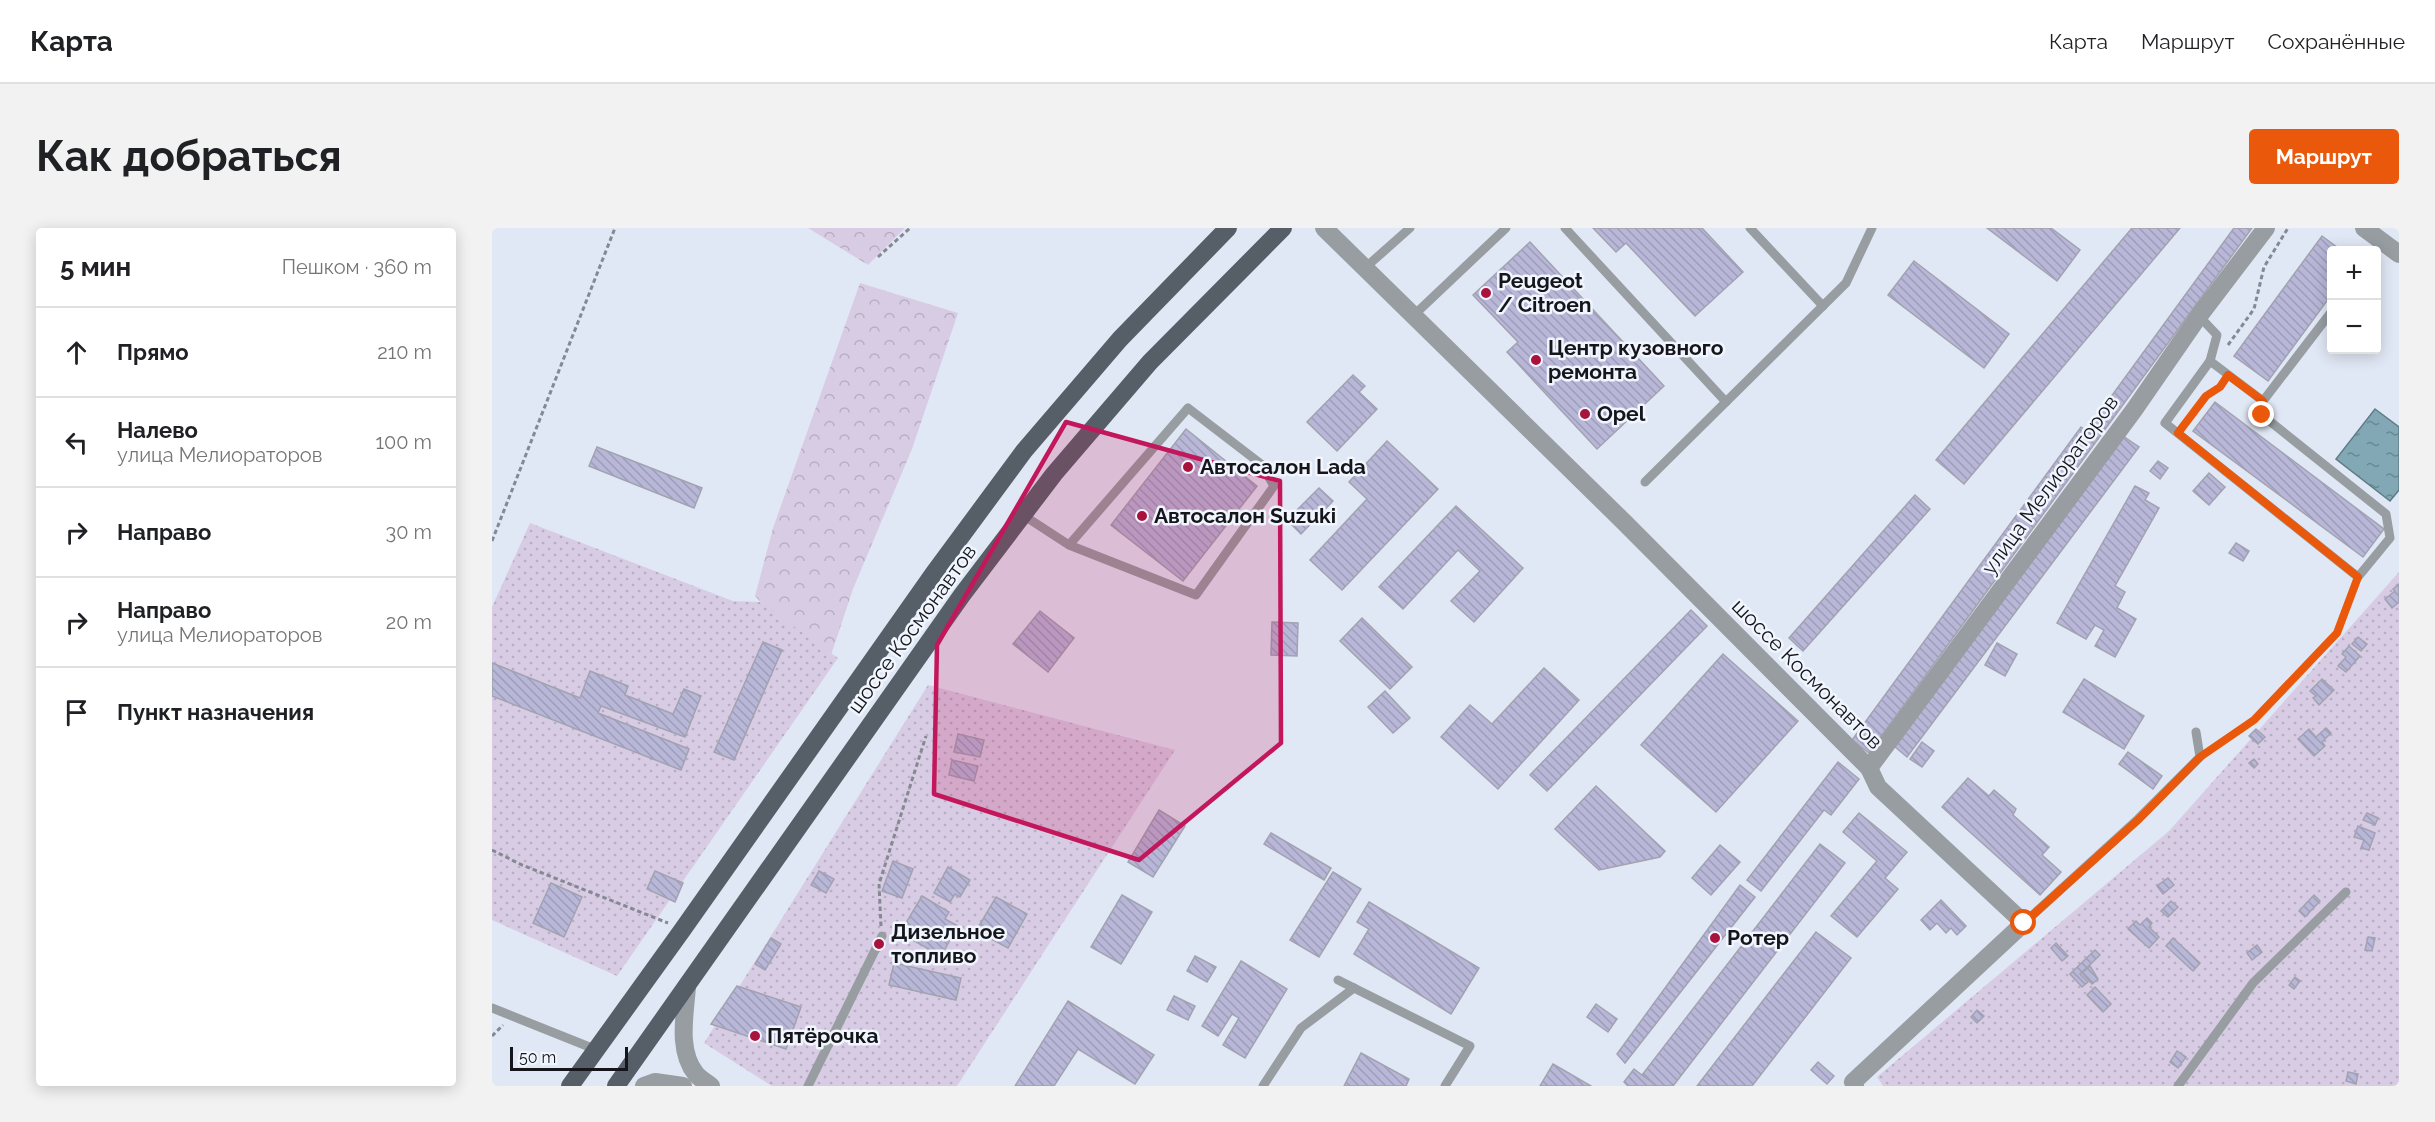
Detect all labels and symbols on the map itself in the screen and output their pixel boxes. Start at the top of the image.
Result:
place label: Peugeot / Citroen [1498,268,1592,317]
marker: Peugeot / Citroen [1479,286,1493,300]
place label: Центр кузовного ремонта [1548,335,1724,384]
marker: Центр кузовного ремонта [1529,353,1543,367]
street label: улица Мелиораторов [1976,390,2123,579]
place label: Opel [1597,401,1646,426]
route end [2248,401,2274,427]
marker: Opel [1578,407,1592,421]
place label: Автосалон Lada [1200,454,1366,479]
marker: Автосалон Lada [1181,460,1195,474]
place label: Автосалон Suzuki [1154,503,1336,528]
marker: Автосалон Suzuki [1135,509,1149,523]
street label: шоссе Космонавтов [842,540,981,718]
street label: шоссе Космонавтов [1727,593,1888,754]
route start [2010,909,2036,935]
place label: Дизельное топливо [891,919,1005,968]
place label: Ротер [1727,925,1789,950]
marker: Ротер [1708,931,1722,945]
marker: Дизельное топливо [872,937,886,951]
place label: Пятёрочка [767,1023,879,1048]
marker: Пятёрочка [748,1029,762,1043]
scale bar [510,1044,628,1072]

